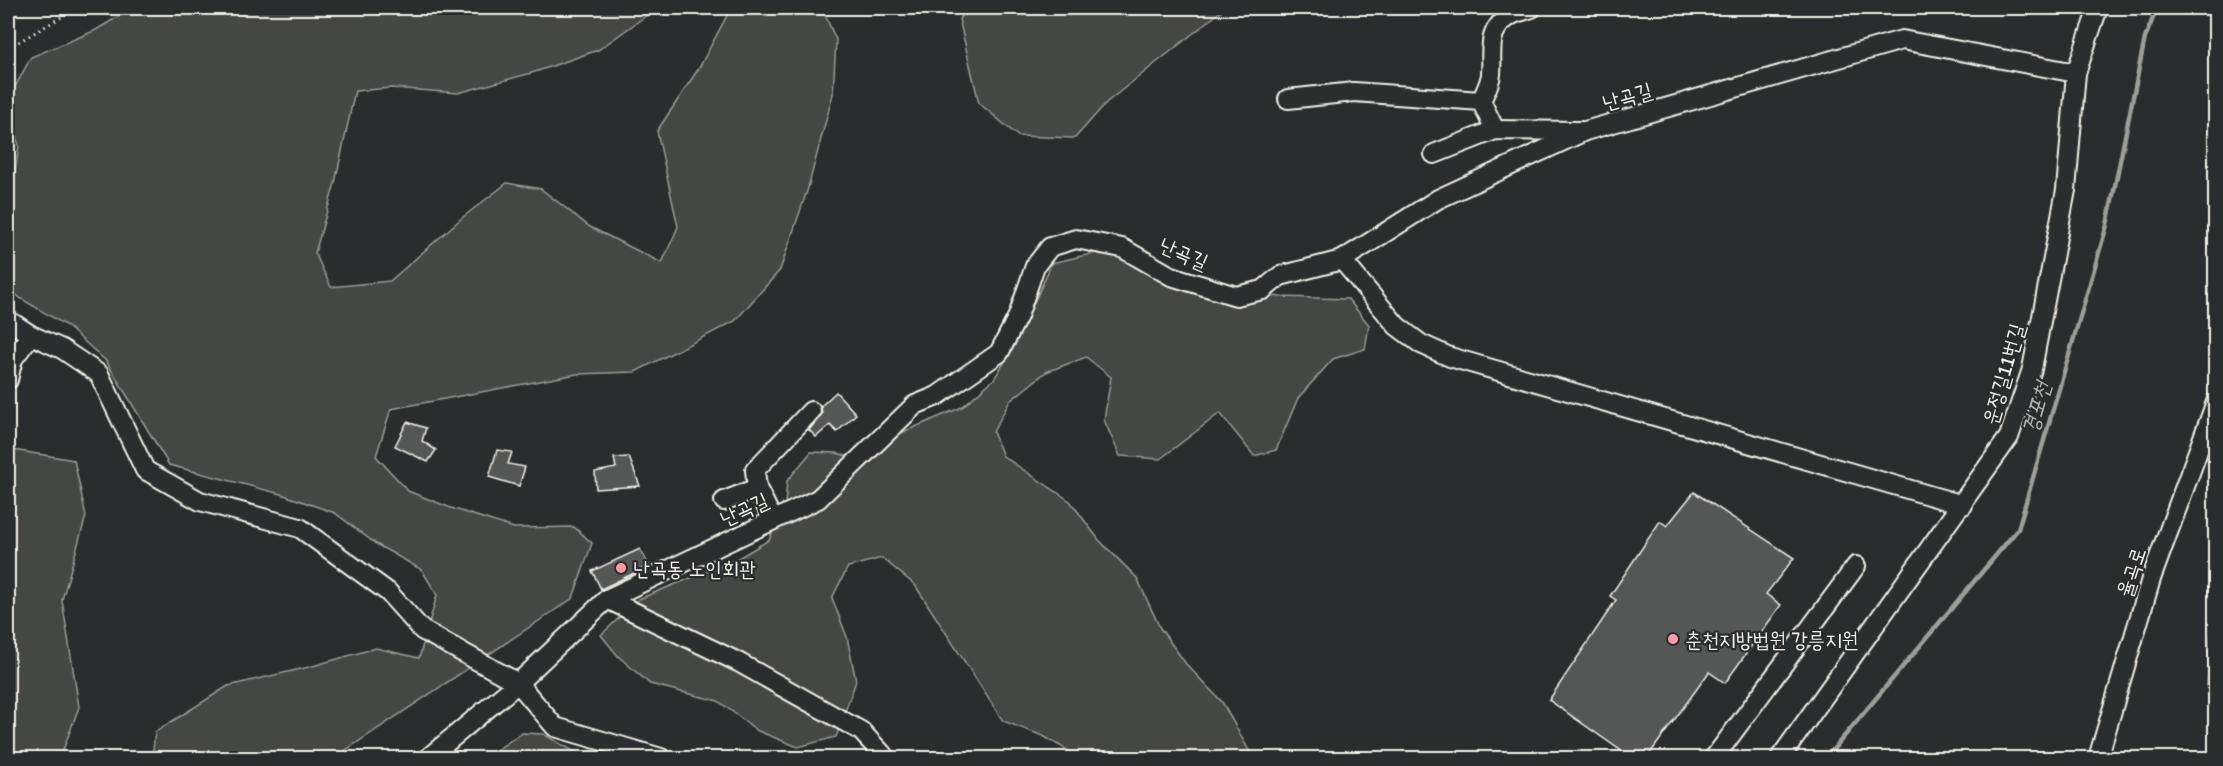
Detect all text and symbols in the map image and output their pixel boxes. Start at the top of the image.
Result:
street label: 난곡길 [1599,77,1655,115]
street label: 난곡길 [1156,232,1212,274]
street label: 운정길11번길 [1977,320,2029,427]
water label: 경포천 [2016,377,2057,437]
street label: 난곡길 [716,487,772,531]
street label: 율곡로 [2111,544,2151,600]
place label: 난곡동 노인회관 [633,556,756,581]
marker: 난곡동 노인회관 [614,561,628,575]
place label: 춘천지방법원 강릉지원 [1685,627,1859,652]
marker: 춘천지방법원 강릉지원 [1666,632,1680,646]

